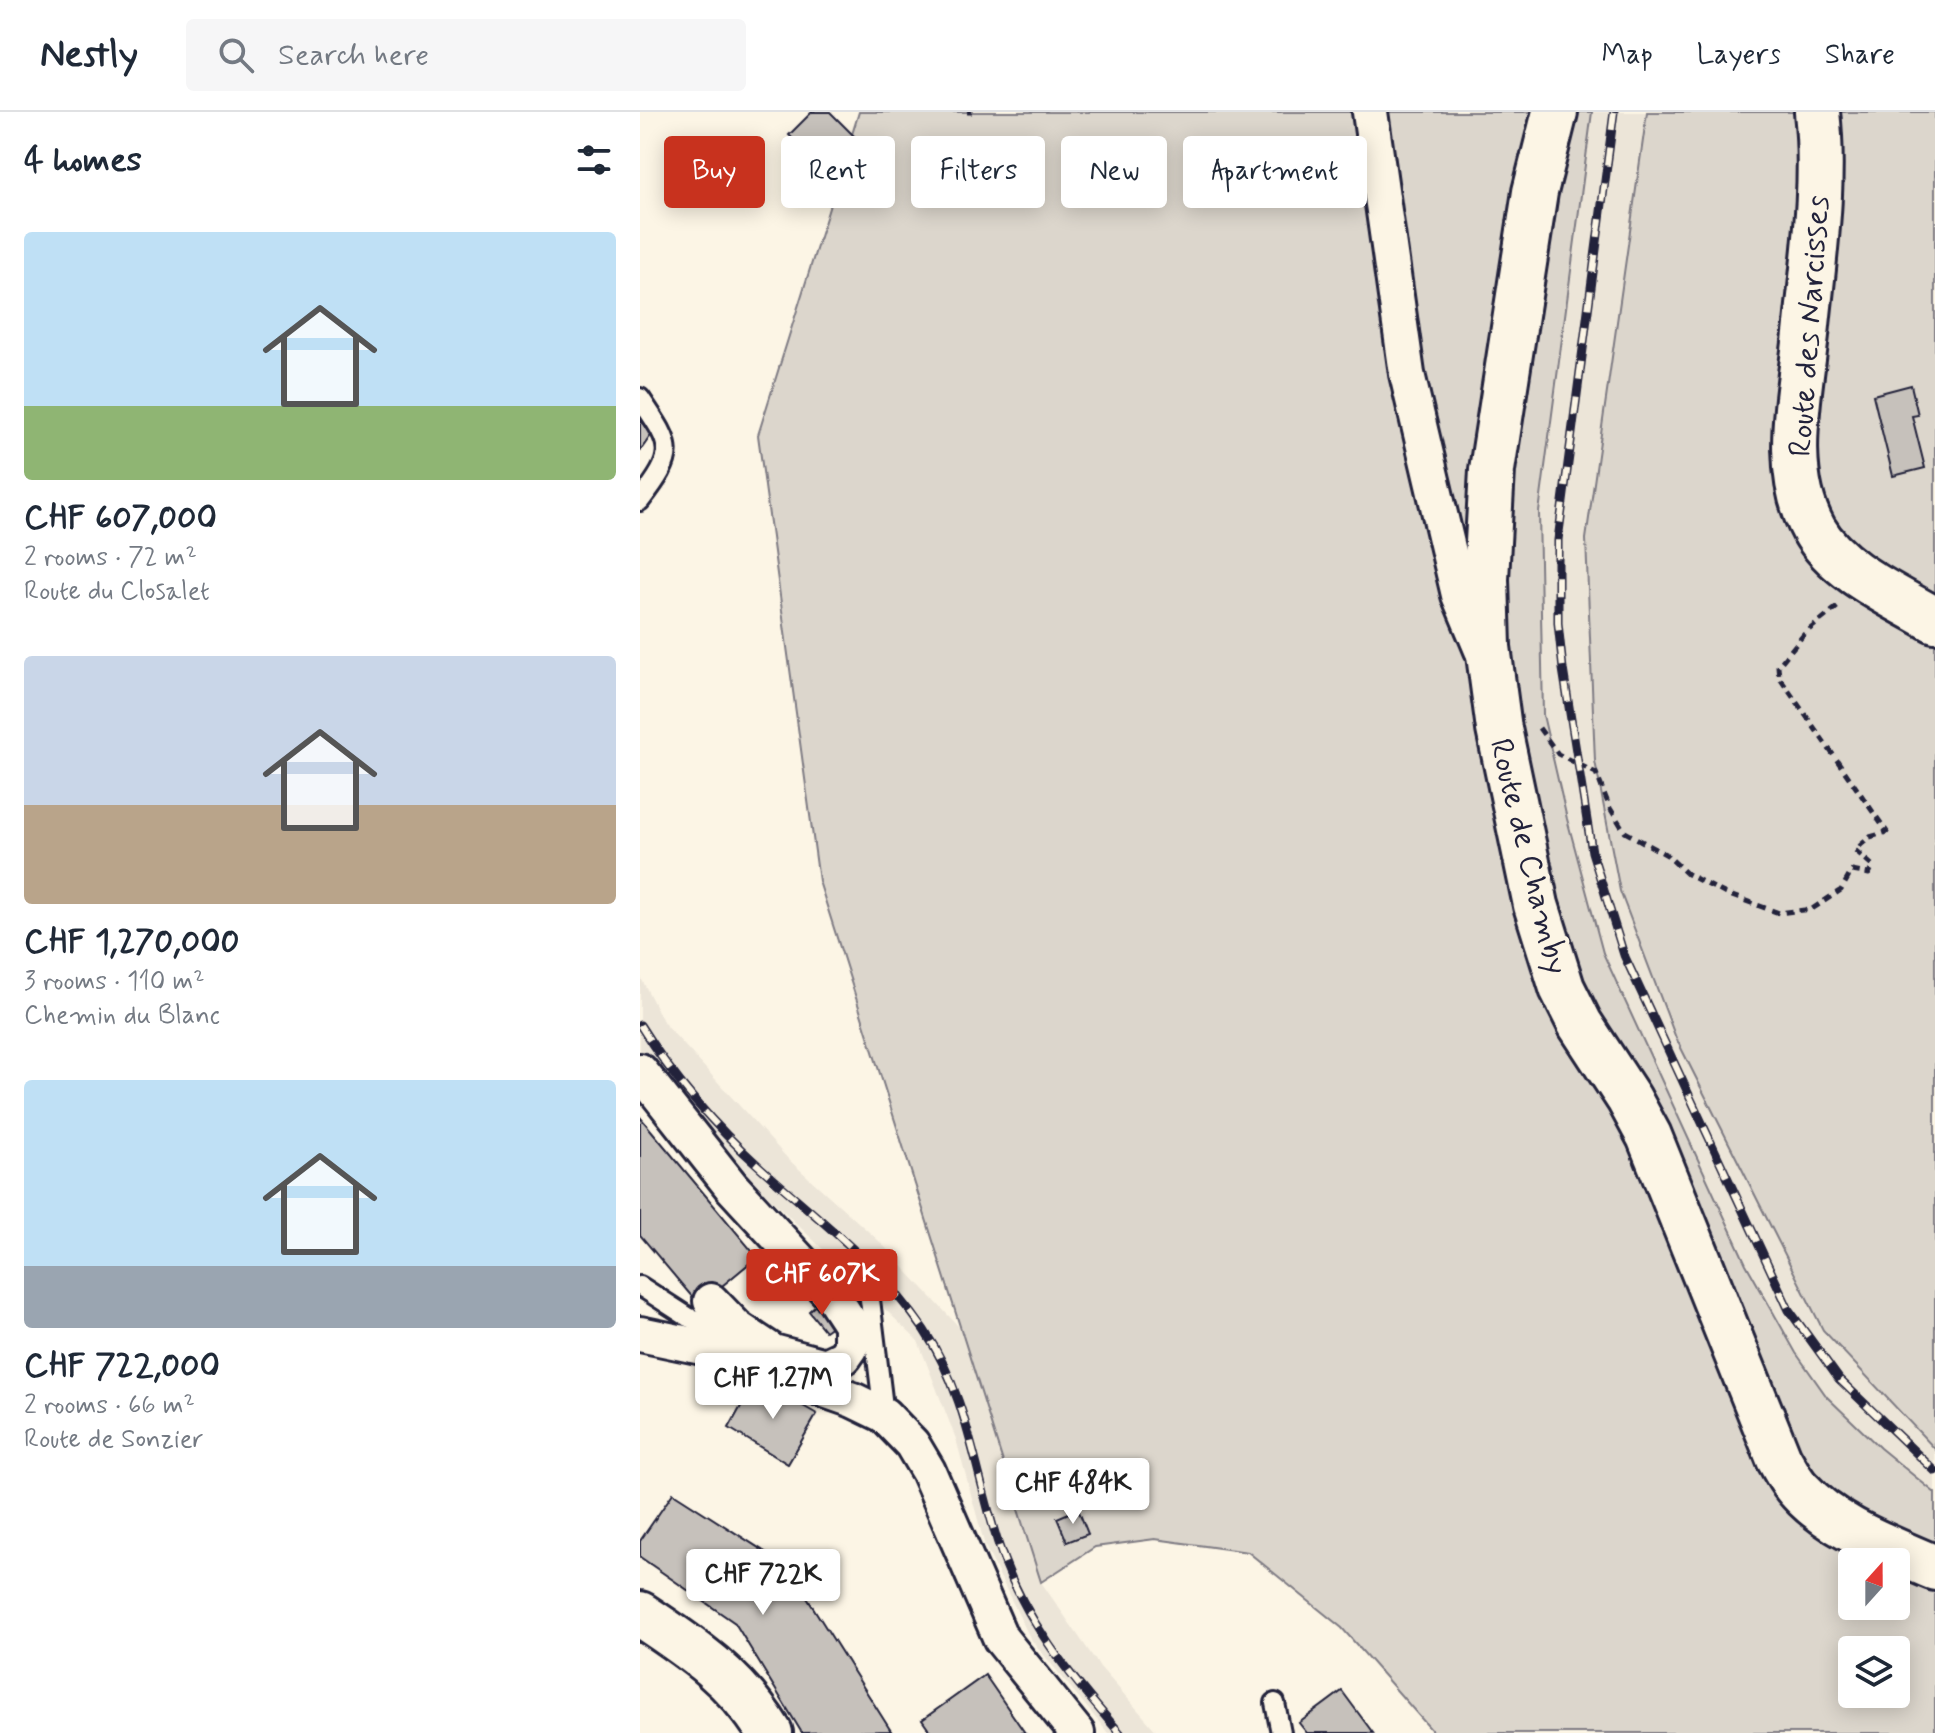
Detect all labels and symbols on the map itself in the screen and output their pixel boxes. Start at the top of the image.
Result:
street label: Route des Narcisses [1780,194,1840,458]
street label: Route de Chamby [1478,734,1578,979]
pin: CHF 607K [739,1249,905,1317]
pin: CHF 1.27M [681,1353,865,1421]
pin: CHF 484K [990,1458,1156,1526]
north arrow [1838,1548,1910,1620]
pin: CHF 722K [680,1549,846,1617]

